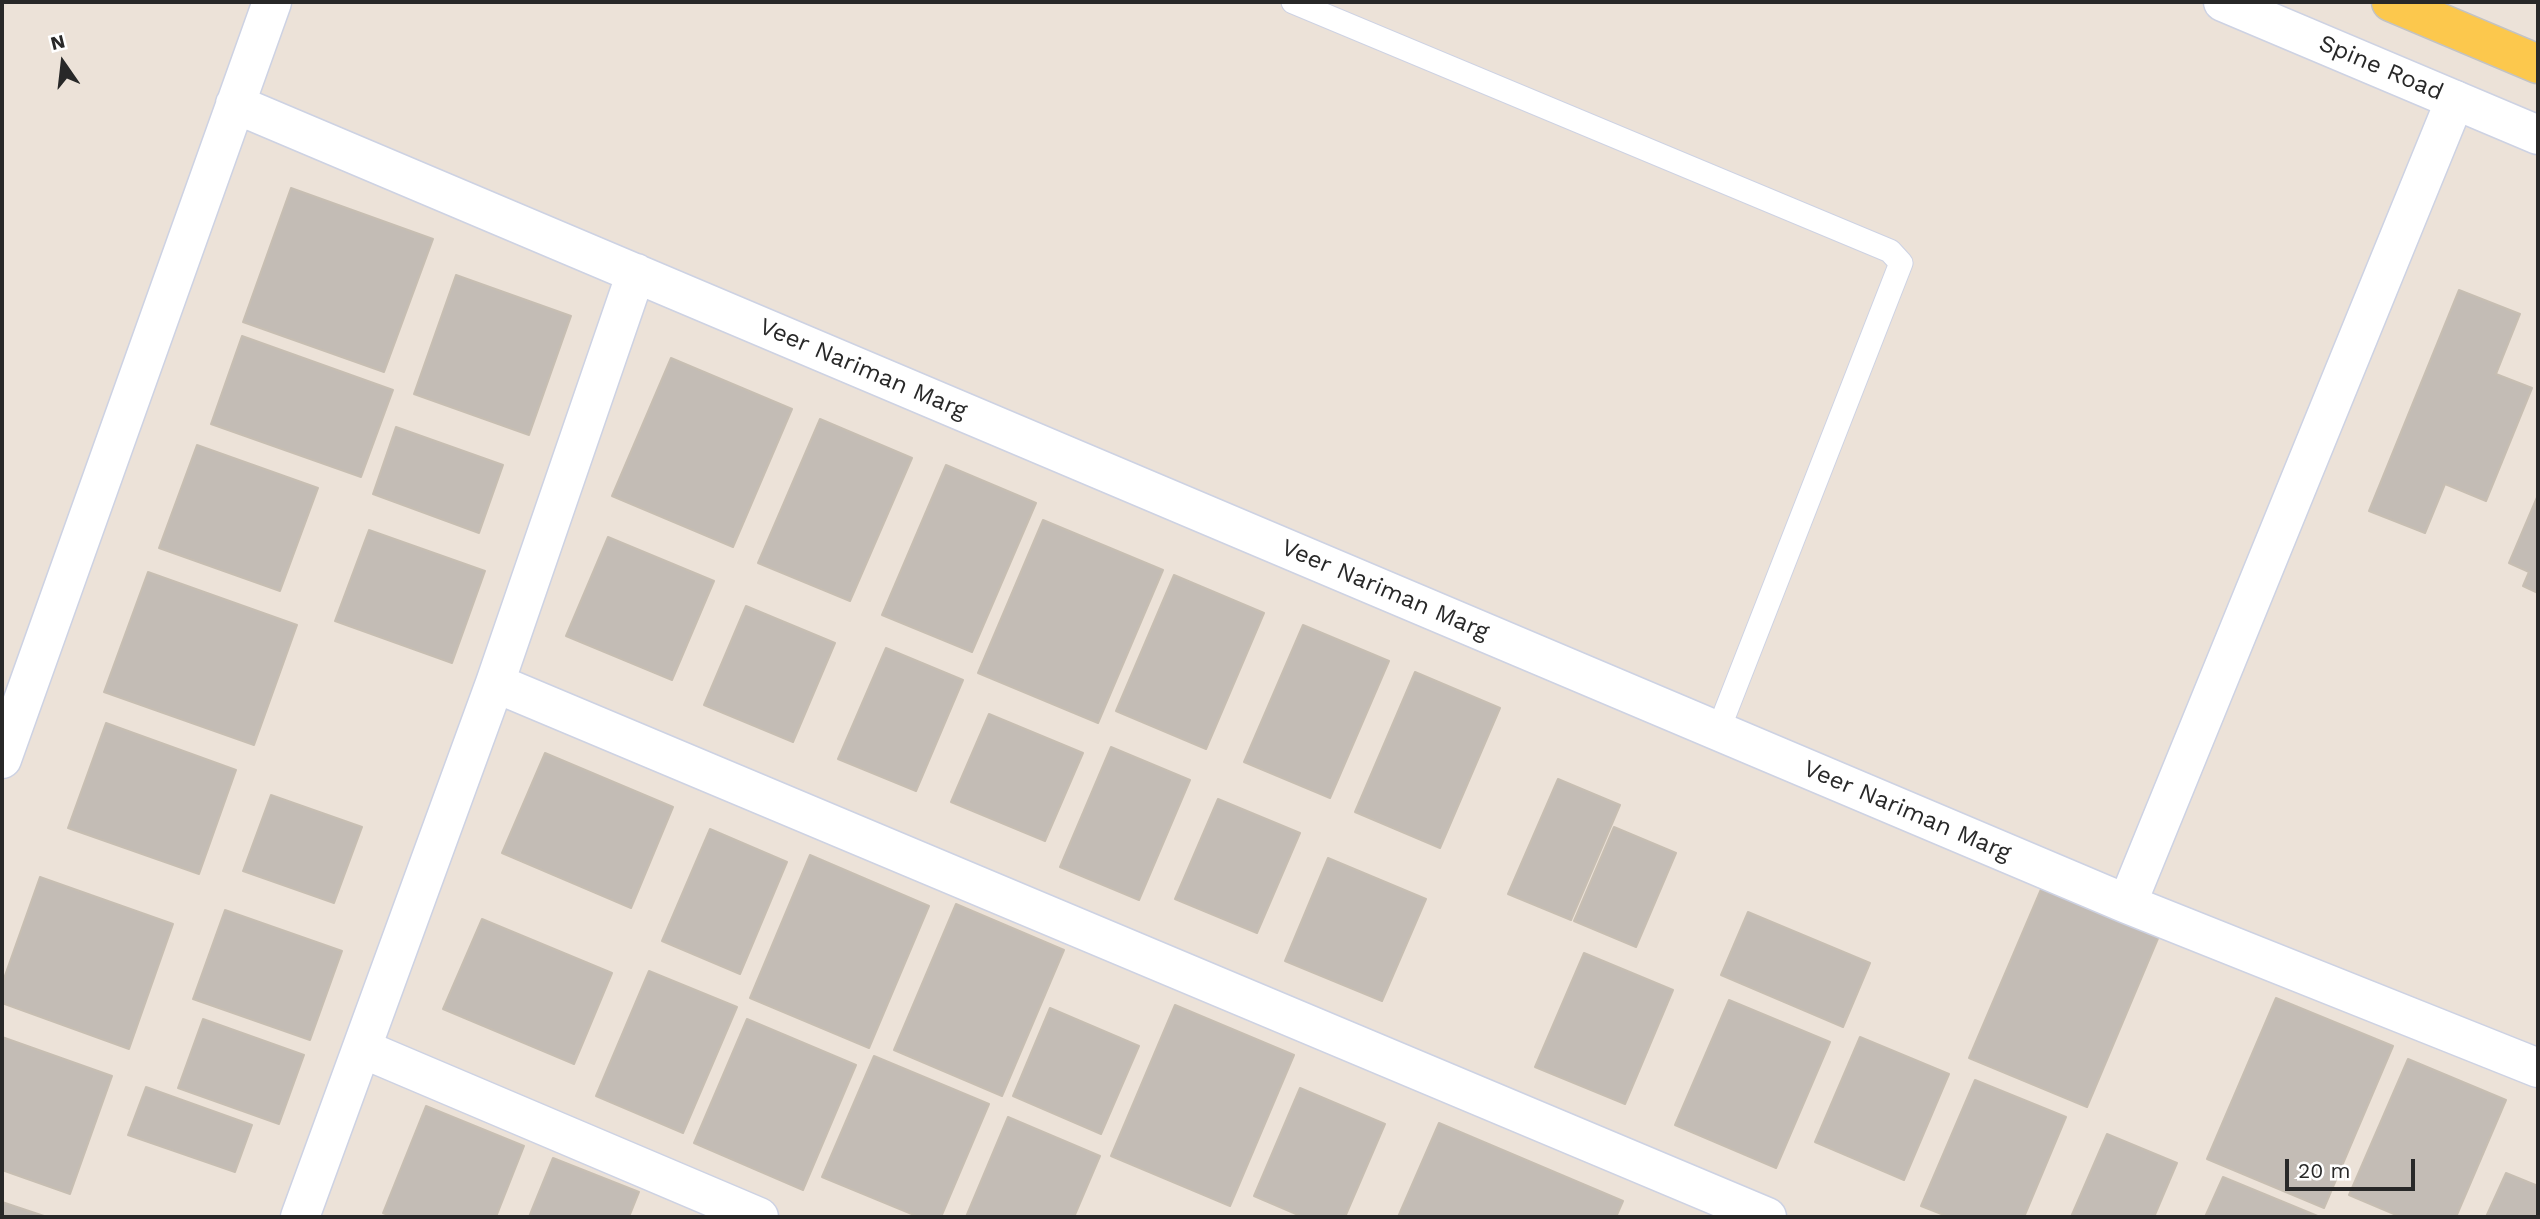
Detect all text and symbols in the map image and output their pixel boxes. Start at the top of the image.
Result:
north arrow [28,28,98,98]
text: N [48,29,67,55]
street label: Spine Road [2315,29,2447,107]
street label: Veer Nariman Marg [755,312,971,426]
street label: Veer Nariman Marg [1277,533,1493,647]
street label: Veer Nariman Marg [1799,754,2015,868]
scale bar [2288,1146,2418,1190]
text: 20 m [2298,1158,2350,1183]

